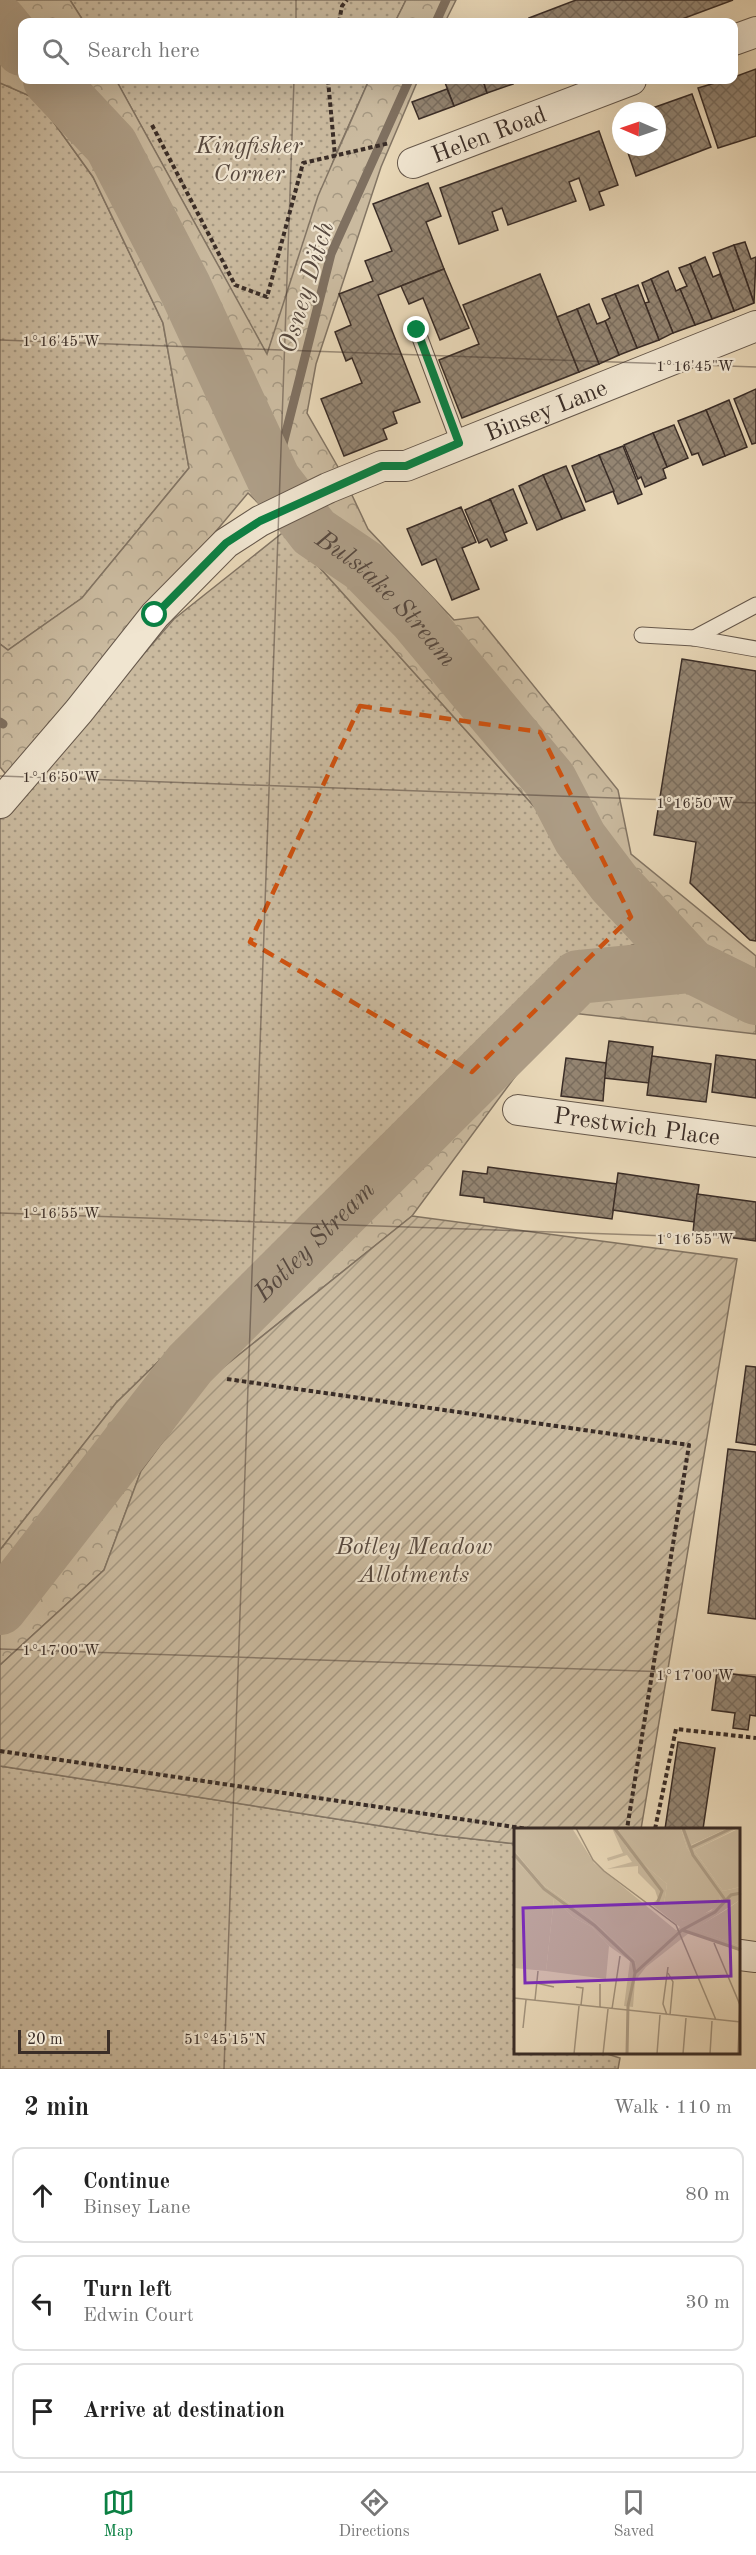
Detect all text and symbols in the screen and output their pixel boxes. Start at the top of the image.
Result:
search box [18,18,738,84]
icon: search [39,35,72,68]
text: Search here [87,40,200,62]
north arrow [612,102,666,156]
street label: Helen Road [429,103,550,169]
park label: Kingfisher Corner [194,135,303,187]
water label: Osney Ditch [275,219,339,357]
route end [403,316,429,342]
text: 1°16'45"W [22,335,100,350]
text: 1°16'45"W [656,360,734,375]
street label: Binsey Lane [482,377,611,447]
water label: Bulstake Stream [310,526,461,672]
route start [141,601,167,627]
text: 1°16'50"W [22,771,100,786]
text: 1°16'50"W [656,797,734,812]
street label: Prestwich Place [552,1105,721,1151]
water label: Botley Stream [249,1177,380,1308]
text: 1°16'55"W [22,1207,100,1222]
text: 1°16'55"W [656,1233,734,1248]
park label: Botley Meadow Allotments [335,1536,492,1588]
text: 1°17'00"W [22,1644,100,1659]
text: 1°17'00"W [656,1669,734,1684]
inset map [514,1828,741,2054]
scale bar [18,2027,110,2054]
text: 20 m [27,2032,63,2048]
text: 51°45'15"N [184,2033,266,2048]
text: 2 min [24,2095,89,2121]
text: Walk · 110 m [613,2098,732,2118]
text: Continue [83,2171,170,2193]
icon: ahead [26,2179,59,2212]
text: 80 m [685,2185,730,2205]
text: Binsey Lane [83,2198,190,2218]
text: Turn left [83,2279,172,2301]
icon: left [26,2287,59,2320]
text: 30 m [685,2293,730,2313]
text: Edwin Court [83,2306,194,2326]
icon: arrive [26,2395,59,2428]
text: Arrive at destination [83,2400,285,2422]
tab: Map [102,2486,135,2542]
tab: Directions [339,2486,410,2542]
tab: Saved [613,2486,654,2542]

